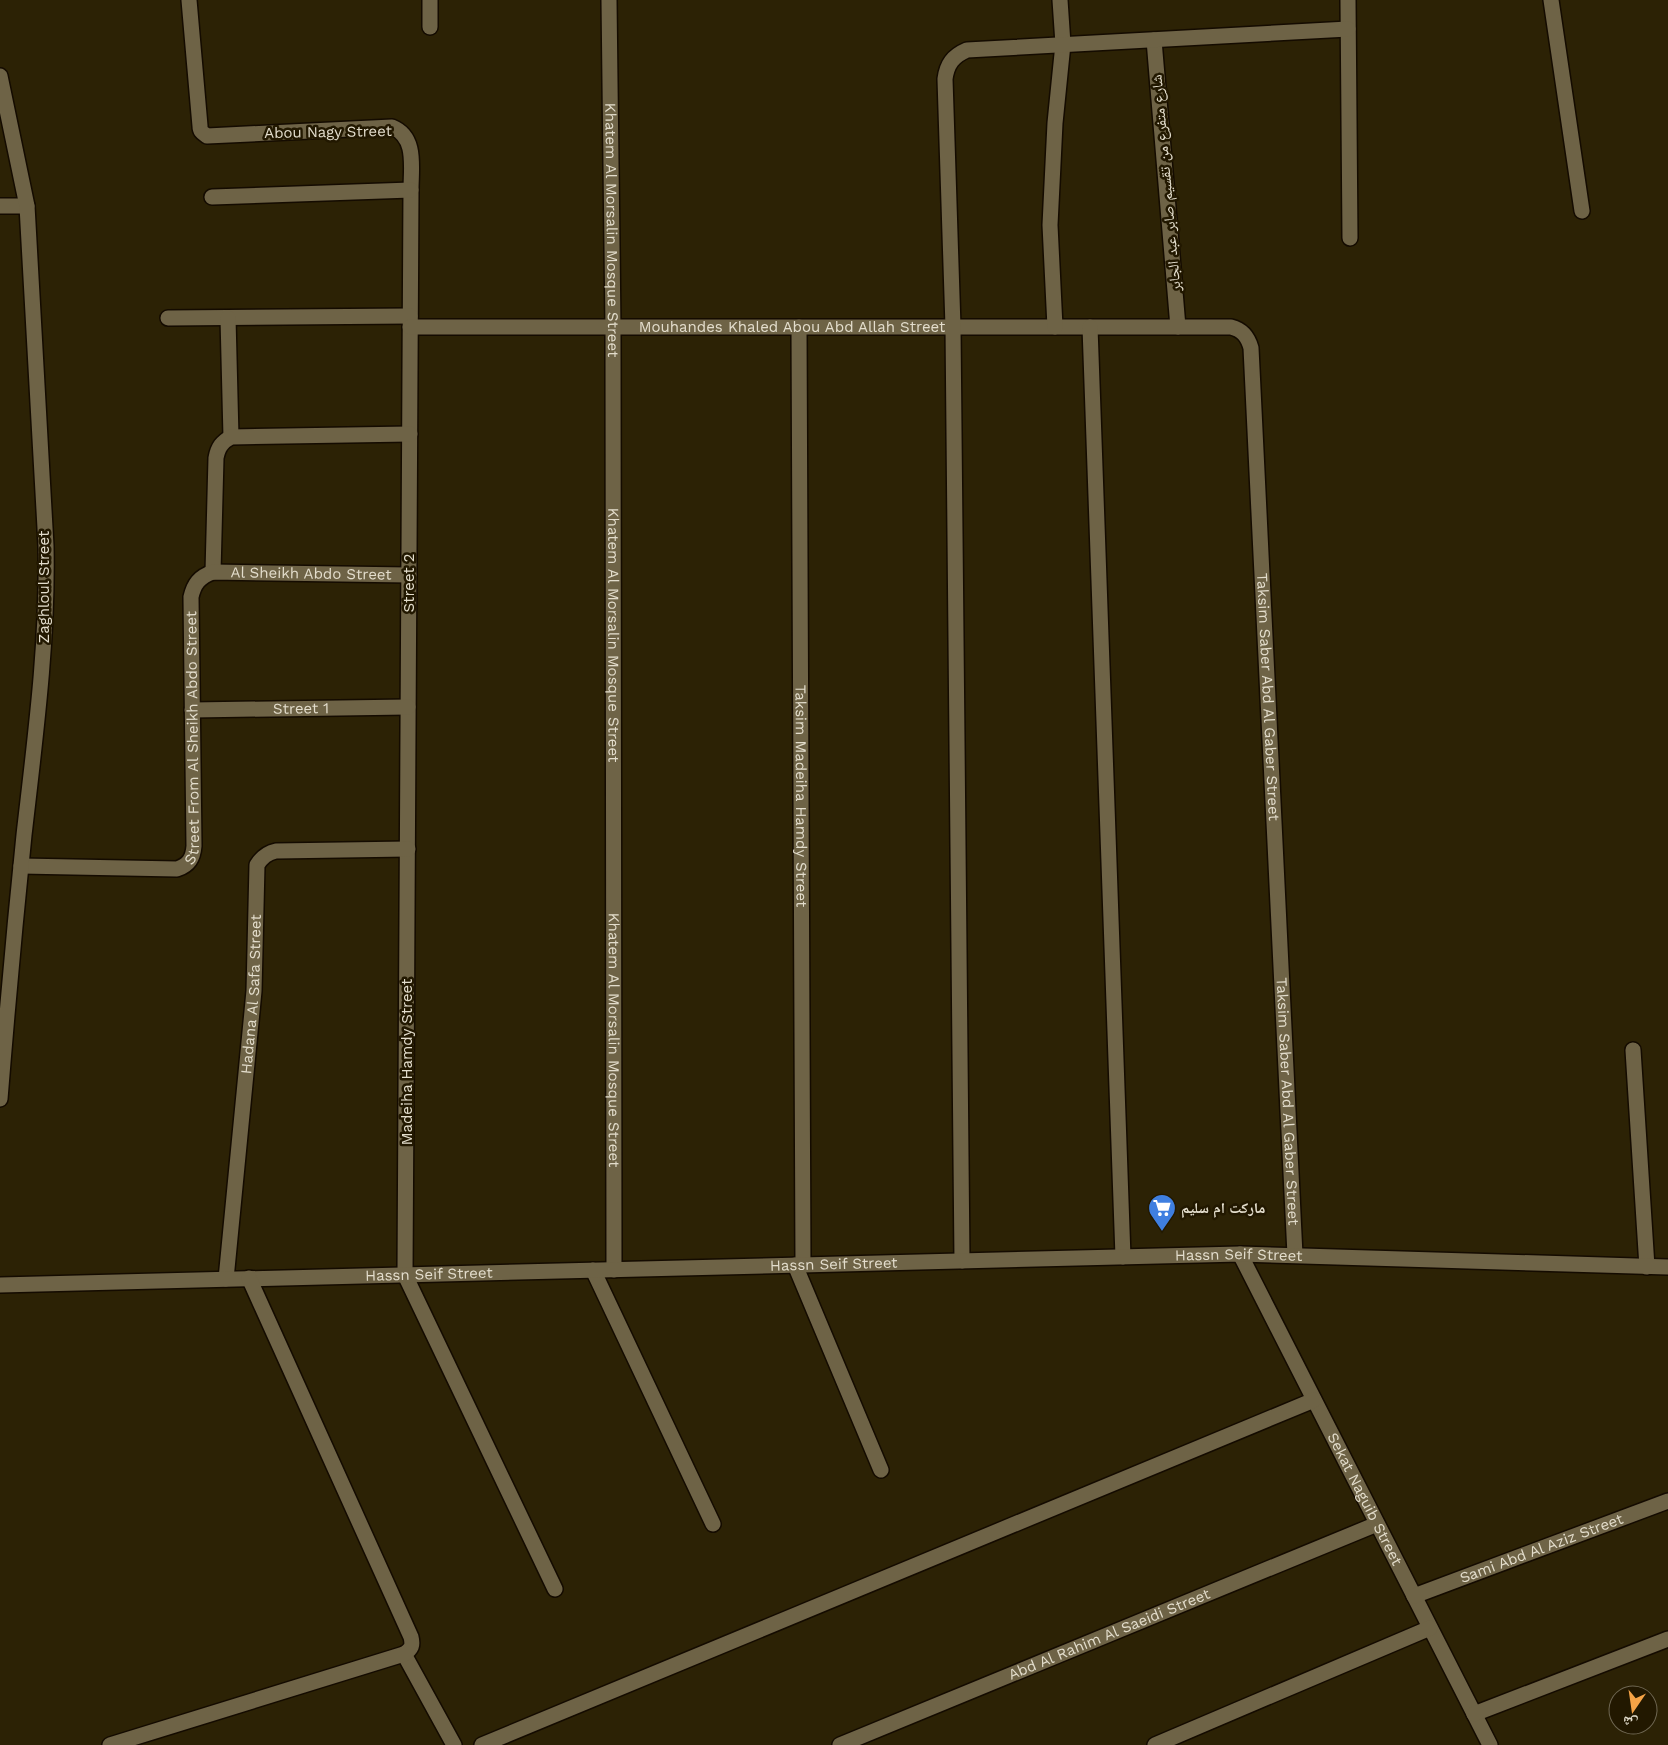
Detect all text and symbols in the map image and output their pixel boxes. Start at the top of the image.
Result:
street label: شارع متفرع من تقسيم صابر عبد الجابر [1148,74,1186,293]
street label: Khatem Al Morsalin Mosque Street [601,103,622,358]
street label: Abou Nagy Street [264,122,393,142]
street label: Mouhandes Khaled Abou Abd Allah Street [639,318,946,336]
street label: Khatem Al Morsalin Mosque Street [604,508,622,763]
street label: Zaghloul Street [35,530,53,643]
street label: Street 2 [400,553,418,613]
street label: Al Sheikh Abdo Street [230,563,392,584]
street label: Taksim Saber Abd Al Gaber Street [1253,573,1283,822]
street label: Street From Al Sheikh Abdo Street [180,610,203,868]
street label: Taksim Madeiha Hamdy Street [792,685,810,908]
street label: Street 1 [273,699,329,718]
street label: Hadana Al Safa Street [237,913,265,1075]
street label: Khatem Al Morsalin Mosque Street [605,913,623,1168]
street label: Taksim Saber Abd Al Gaber Street [1273,977,1303,1226]
street label: Madeiha Hamdy Street [398,978,416,1145]
supermarket icon: ماركت ام سليم [1147,1193,1177,1232]
place label: ماركت ام سليم [1181,1199,1265,1218]
street label: Hassn Seif Street [1175,1245,1303,1265]
street label: Hassn Seif Street [770,1254,898,1275]
street label: Hassn Seif Street [365,1264,494,1285]
street label: Sekat Naguib Street [1323,1430,1406,1569]
street label: Sami Abd Al Aziz Street [1457,1509,1626,1587]
street label: Abd Al Rahim Al Saeidi Street [1006,1584,1213,1684]
north arrow [1608,1685,1658,1735]
text: ش [1621,1712,1639,1732]

